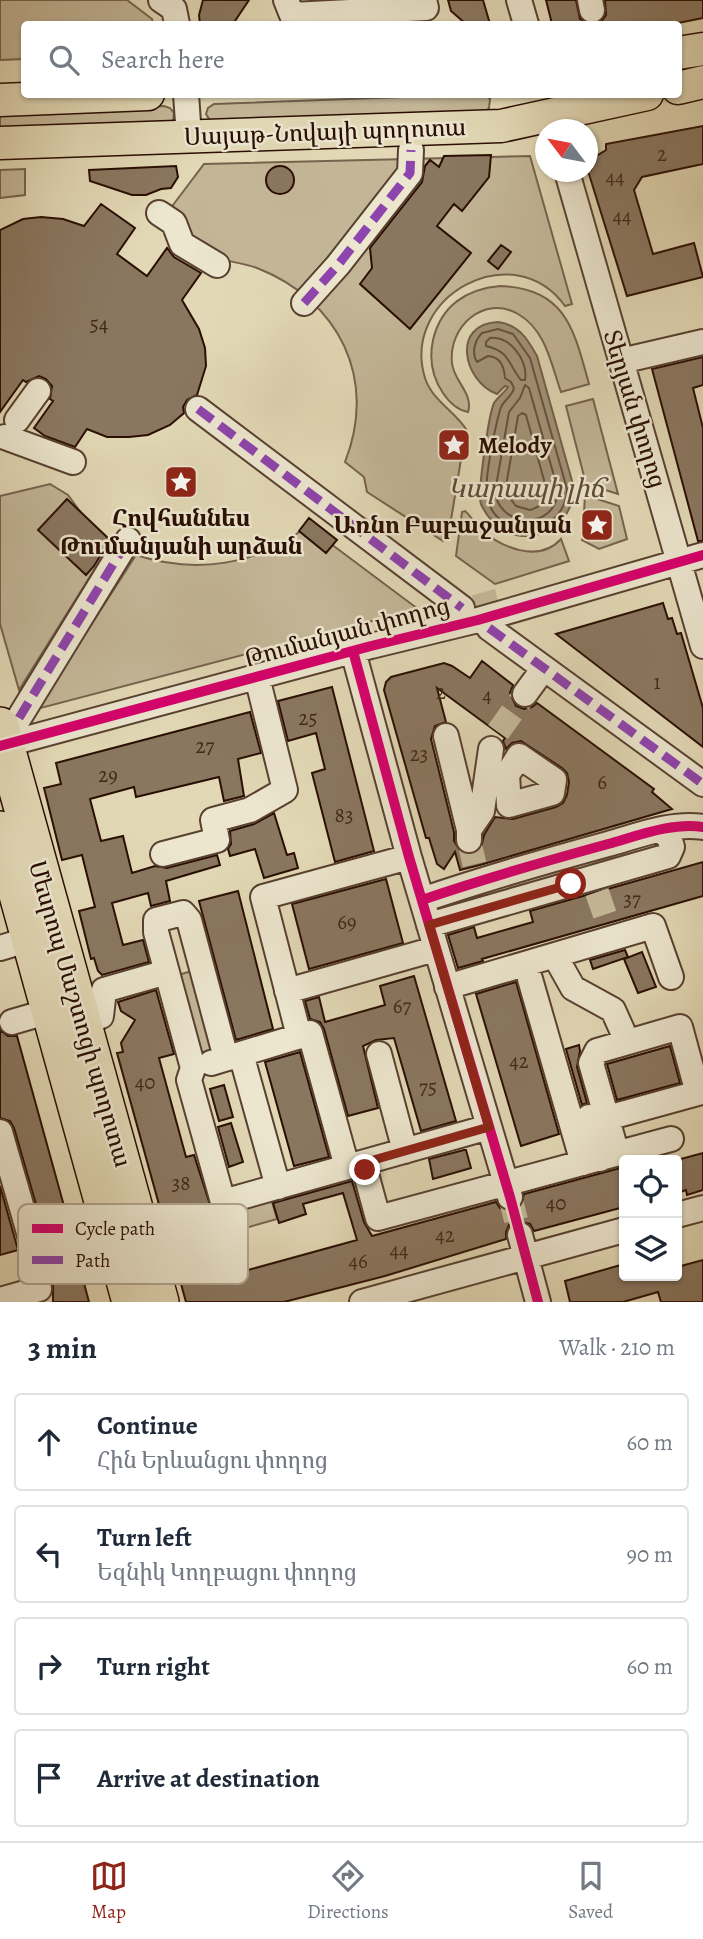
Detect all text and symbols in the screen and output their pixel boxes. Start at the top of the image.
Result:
search box [21,21,682,98]
icon: search [45,41,83,79]
text: Search here [101,42,225,77]
street label: Սայաթ-Նովայի պողոտա [183,111,467,153]
north arrow [535,119,598,182]
house number: 2 [657,140,667,168]
house number: 44 [605,163,625,191]
house number: 44 [612,202,632,230]
house number: 54 [90,310,108,338]
street label: Տերյան փողոց [596,326,674,492]
place icon: Melody [435,426,473,464]
place label: Melody [478,429,552,461]
place icon: Հովհաննես Թումանյանի արձան [162,463,200,501]
water label: Կարապի լիճ [448,471,609,506]
place label: Հովհաննես Թումանյանի արձան [59,502,303,562]
place icon: Առնո Բաբաջանյան [578,506,616,544]
place label: Առնո Բաբաջանյան [334,509,572,541]
street label: Թումանյան փողոց [241,589,453,675]
house number: 1 [653,668,661,696]
house number: 2 [436,678,446,706]
house number: 4 [482,681,492,709]
house number: 25 [298,704,318,732]
house number: 27 [196,732,215,760]
house number: 23 [410,740,428,768]
house number: 29 [98,761,118,789]
house number: 6 [597,768,607,796]
house number: 83 [335,801,353,829]
street label: Մեսրոպ Մաշտոցի պողոտա [21,857,139,1171]
route start [555,868,586,899]
house number: 37 [623,885,641,913]
house number: 69 [337,908,357,936]
house number: 67 [393,992,411,1020]
house number: 42 [509,1047,529,1075]
house number: 40 [135,1068,155,1096]
house number: 75 [419,1073,437,1101]
route end [349,1154,380,1185]
map controls [619,1155,682,1281]
button: locate [619,1155,682,1218]
house number: 38 [172,1169,190,1197]
house number: 40 [546,1189,566,1217]
legend [18,1204,248,1284]
text: Cycle path [75,1216,155,1242]
button: layers [619,1218,682,1281]
house number: 42 [435,1221,455,1249]
house number: 44 [389,1236,409,1264]
house number: 46 [348,1247,368,1275]
text: Path [75,1248,110,1274]
text: 3 min [28,1328,97,1368]
text: Walk · 210 m [559,1332,675,1363]
text: Continue [97,1408,198,1443]
icon: ahead [30,1423,68,1461]
text: 60 m [626,1427,673,1458]
text: Հին Երևանցու փողոց [97,1445,328,1476]
text: Turn left [97,1520,192,1555]
icon: left [30,1535,68,1573]
text: 90 m [627,1539,673,1570]
text: Եզնիկ Կողբացու փողոց [97,1557,357,1588]
icon: right [30,1647,68,1685]
text: Turn right [97,1649,210,1684]
text: 60 m [626,1651,673,1682]
icon: arrive [30,1759,68,1797]
text: Arrive at destination [97,1761,320,1796]
tab: Map [90,1857,128,1925]
tab: Directions [307,1857,389,1925]
tab: Saved [568,1857,613,1925]

